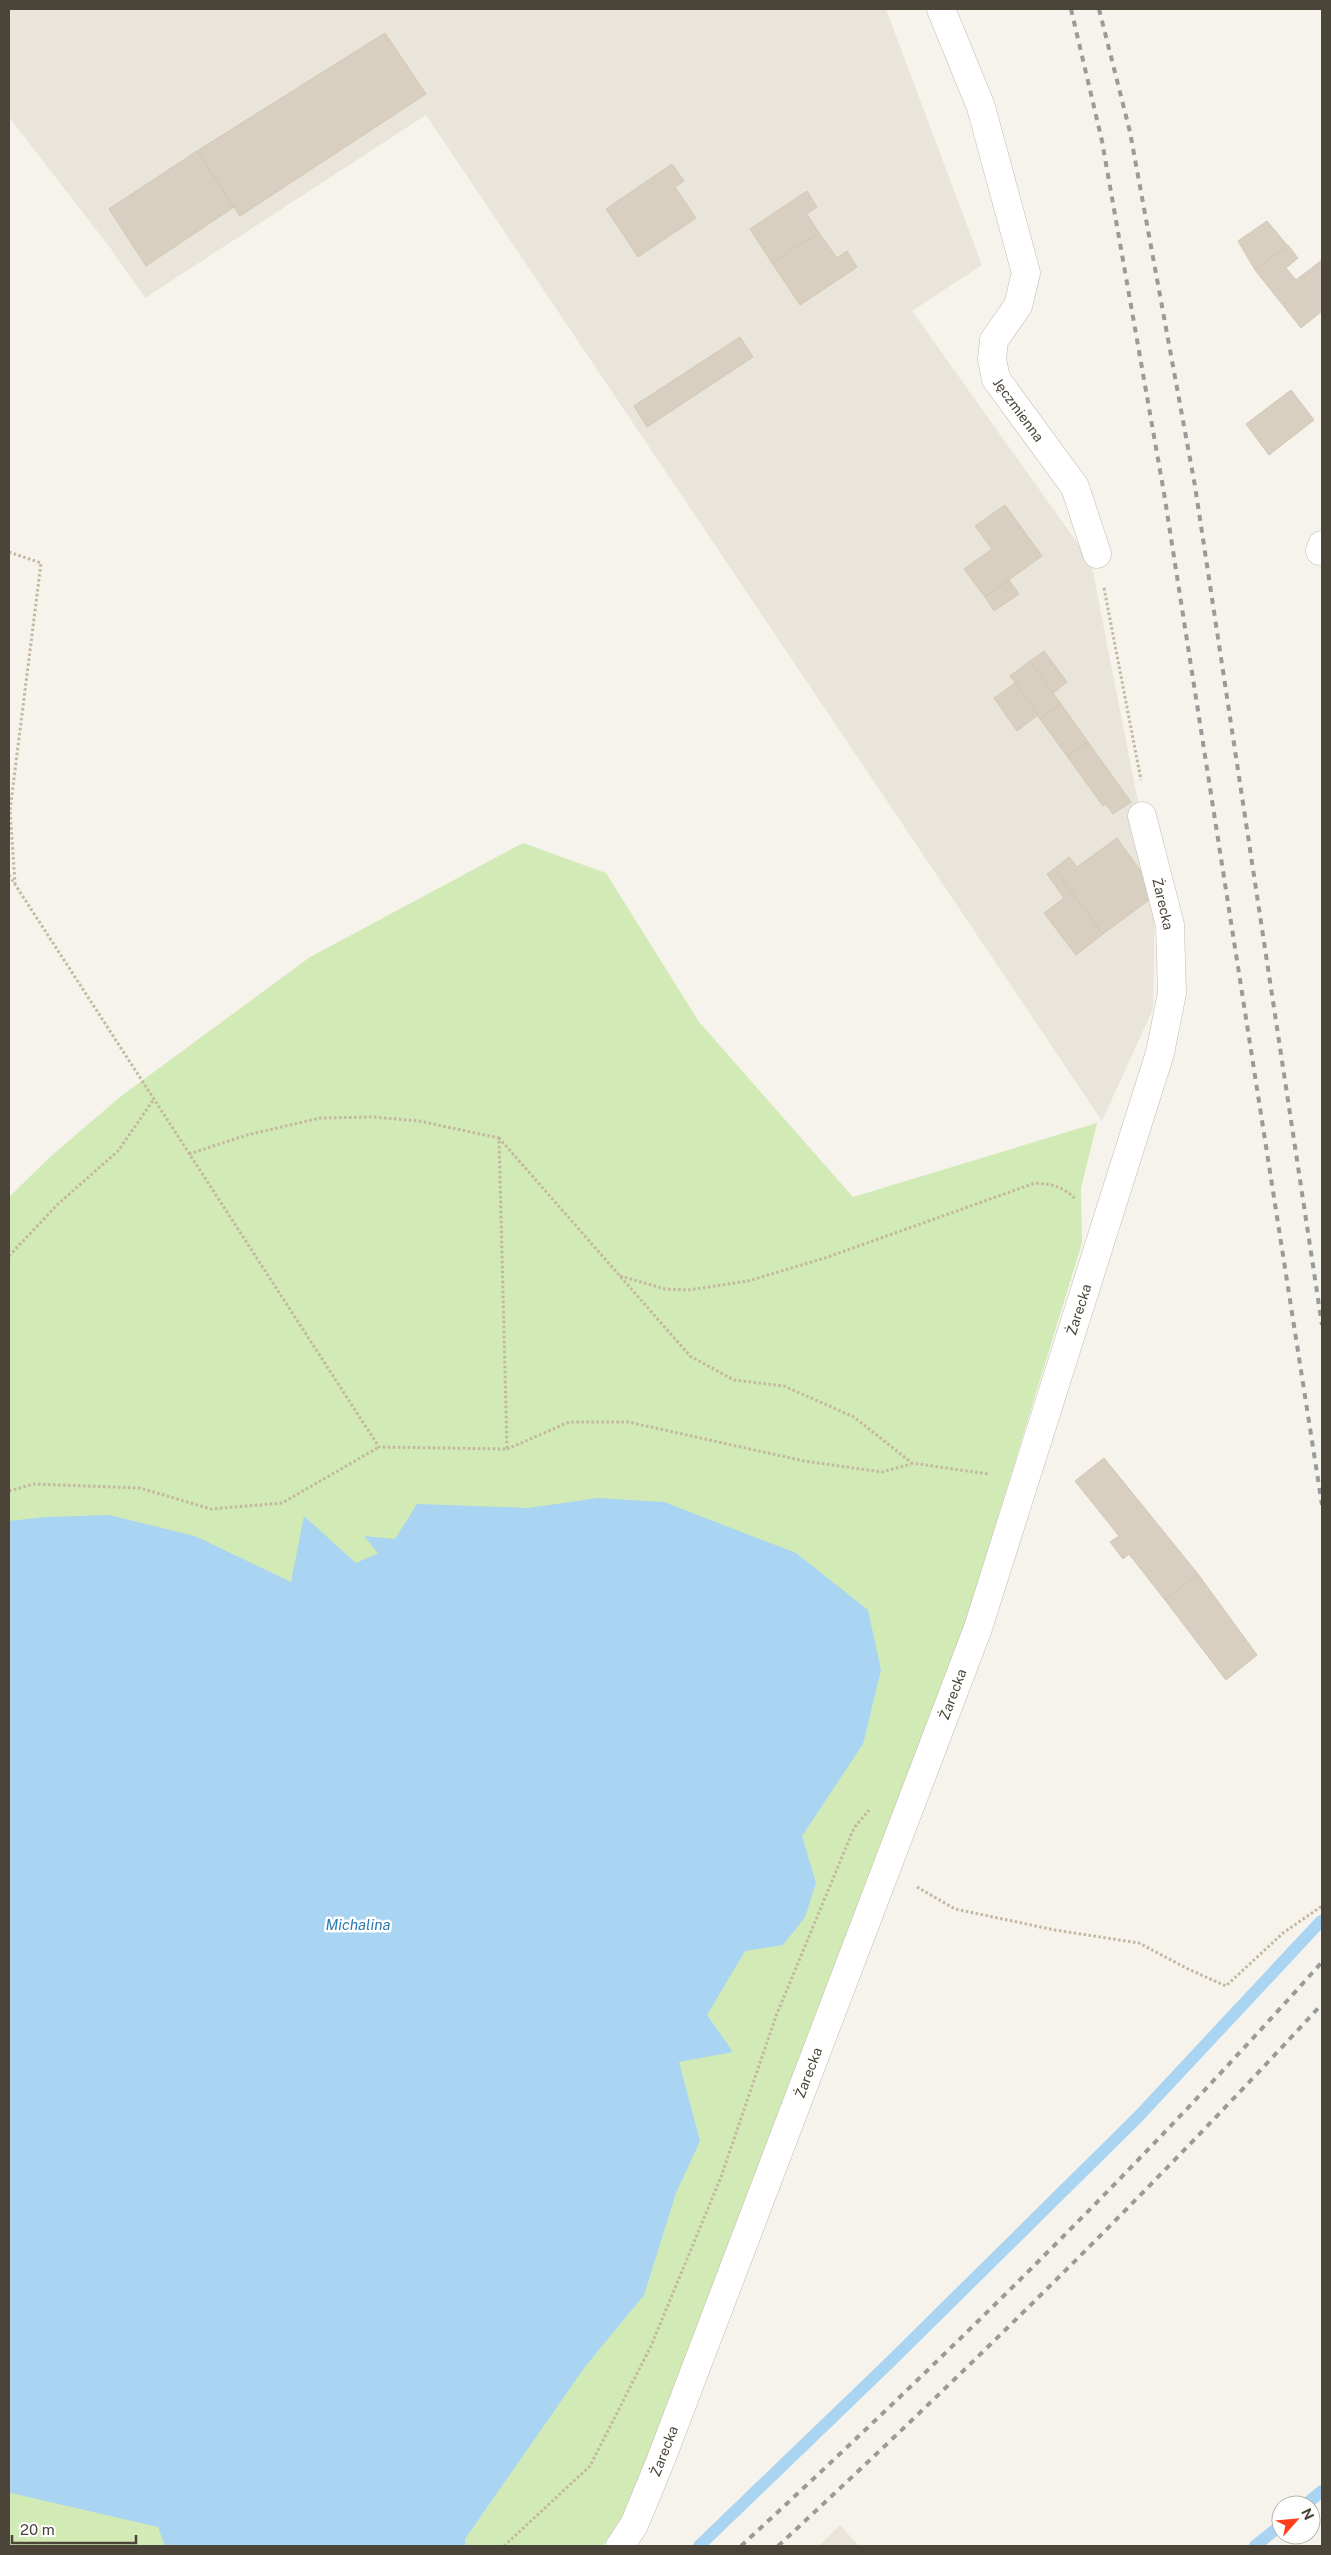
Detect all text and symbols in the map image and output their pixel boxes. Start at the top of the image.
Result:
street label: Jęczmienna [990,375,1047,445]
street label: Żarecka [1149,876,1179,932]
street label: Żarecka [1061,1282,1094,1337]
street label: Żarecka [934,1667,970,1722]
water label: Michalina [325,1916,391,1933]
street label: Żarecka [790,2045,825,2100]
street label: Żarecka [645,2424,681,2479]
north arrow [1271,2495,1321,2545]
text: N [1298,2506,1317,2523]
scale bar [12,2512,136,2544]
text: 20 m [20,2521,55,2538]

